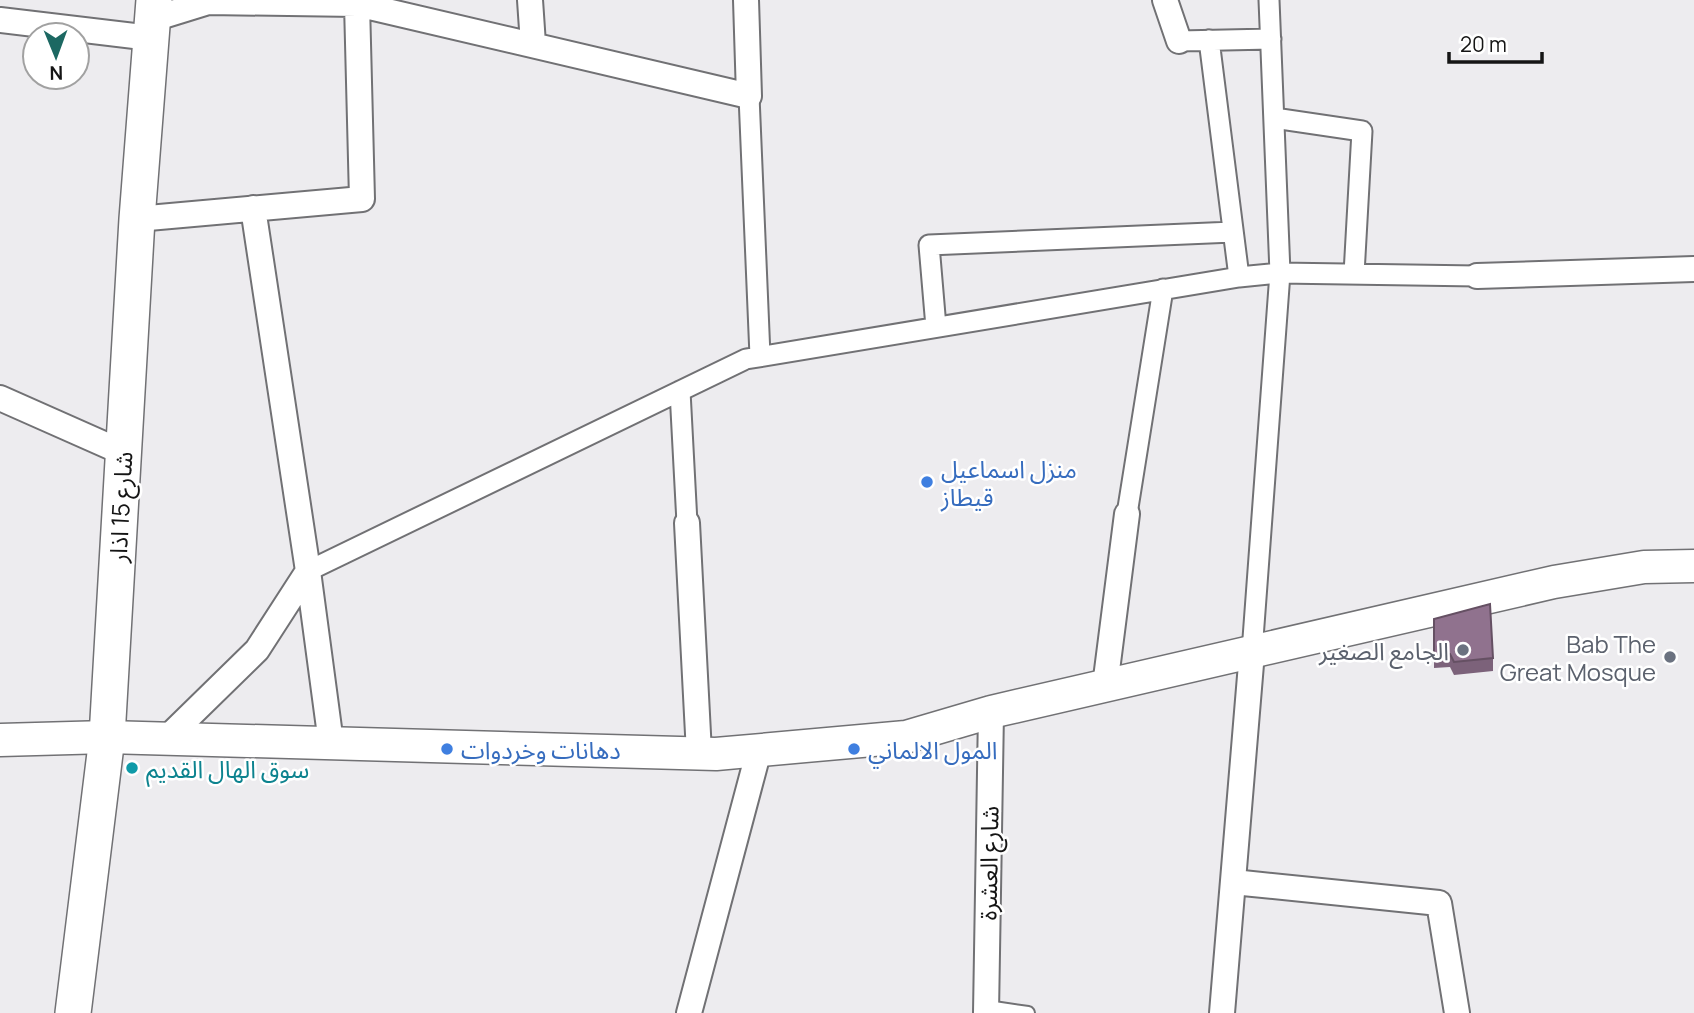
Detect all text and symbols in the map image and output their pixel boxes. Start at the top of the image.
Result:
north arrow [21,21,91,91]
scale bar [1449,21,1542,65]
text: 20 m [1460,30,1507,58]
text: N [49,60,63,86]
street label: شارع 15 اذار [101,451,141,565]
place label: منزل اسماعيل قيطاز [940,452,1077,513]
marker: منزل اسماعيل قيطاز [919,474,935,490]
place label: Bab The Great Mosque [1500,627,1656,688]
place label: الجامع الصغير [1318,634,1449,669]
marker: الجامع الصغير [1455,642,1471,658]
marker: Bab The Great Mosque [1662,649,1678,665]
place label: دهانات وخردوات [461,733,621,766]
place label: المول الالماني [868,733,998,769]
marker: دهانات وخردوات [439,741,455,757]
marker: المول الالماني [846,741,862,757]
place label: سوق الهال القديم [146,752,309,787]
marker: سوق الهال القديم [124,760,140,776]
street label: شارع العشرة [971,805,1007,921]

